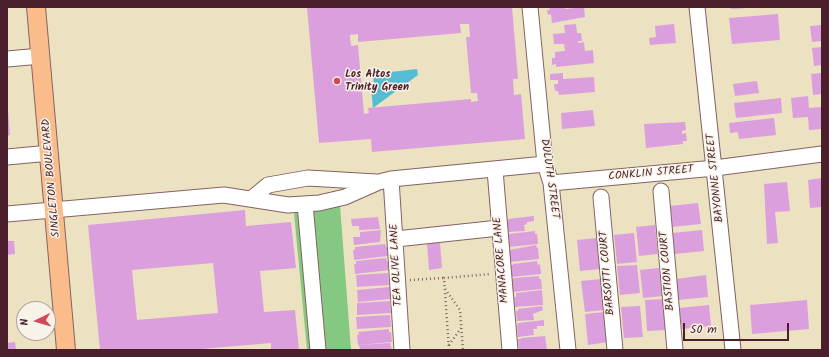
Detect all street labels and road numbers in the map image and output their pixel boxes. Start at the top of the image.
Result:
street label: SINGLETON BOULEVARD [40,118,64,238]
street label: BAYONNE STREET [705,133,727,223]
street label: DULUTH STREET [537,138,561,220]
street label: CONKLIN STREET [608,164,694,184]
street label: MANACORE LANE [492,216,512,304]
street label: TEA OLIVE LANE [388,223,406,307]
street label: BARSOTTI COURT [598,230,618,316]
street label: BASTION COURT [658,231,678,311]

